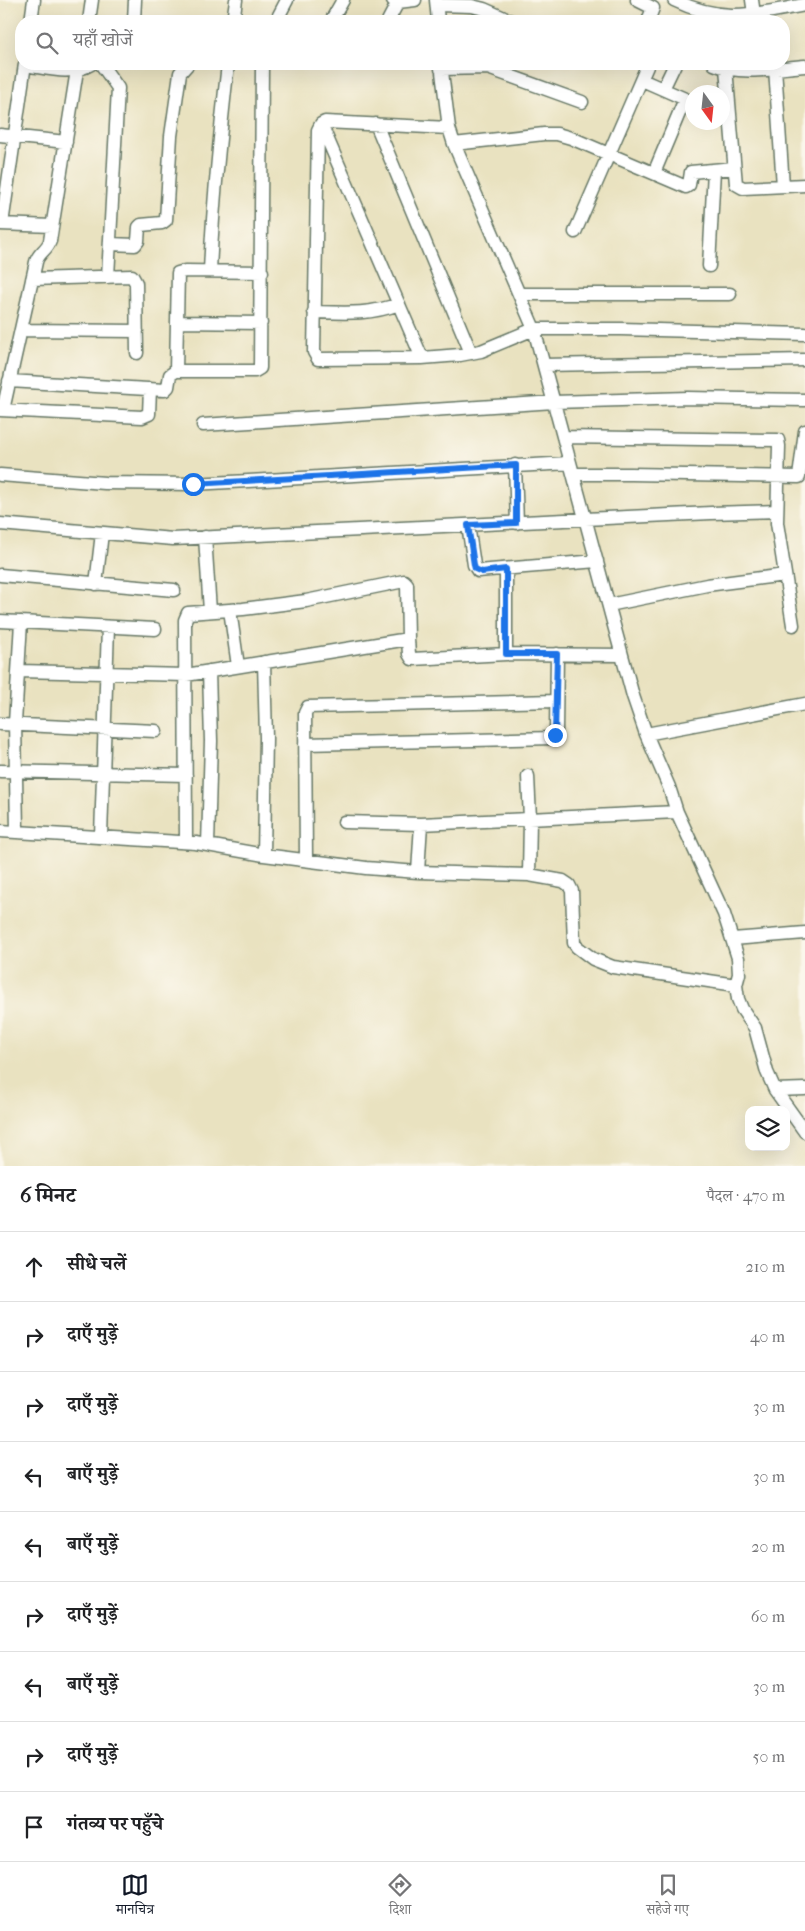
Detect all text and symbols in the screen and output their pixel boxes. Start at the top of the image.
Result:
search box [15,15,790,70]
icon: search [33,29,61,57]
text: यहाँ खोजें [73,29,133,51]
north arrow [685,85,730,130]
route start [182,473,205,496]
route end [544,724,567,747]
map controls [745,1106,790,1151]
button: layers [745,1106,790,1151]
text: 6 मिनट [20,1183,76,1207]
text: पैदल · 470 m [707,1186,785,1205]
icon: ahead [20,1253,48,1281]
text: सीधे चलें [67,1253,126,1275]
text: 210 m [746,1257,785,1276]
icon: right [20,1323,48,1351]
text: दाएँ मुड़ें [67,1323,118,1345]
text: 40 m [750,1327,785,1346]
icon: right [20,1393,48,1421]
text: दाएँ मुड़ें [67,1393,118,1415]
text: 30 m [753,1397,785,1416]
icon: left [20,1463,48,1491]
text: बाएँ मुड़ें [67,1463,118,1485]
text: 30 m [753,1467,785,1486]
icon: left [20,1533,48,1561]
text: बाएँ मुड़ें [67,1533,118,1555]
text: 20 m [751,1537,785,1556]
icon: right [20,1603,48,1631]
text: दाएँ मुड़ें [67,1603,118,1625]
text: 60 m [751,1607,785,1626]
icon: left [20,1673,48,1701]
text: बाएँ मुड़ें [67,1673,118,1695]
text: 30 m [753,1677,785,1696]
icon: right [20,1743,48,1771]
text: दाएँ मुड़ें [67,1743,118,1765]
text: 50 m [753,1747,785,1766]
icon: arrive [20,1813,48,1841]
text: गंतव्य पर पहुँचे [67,1813,163,1835]
tab: मानचित्र [116,1871,154,1923]
tab: दिशा [386,1871,414,1923]
tab: सहेजे गए [646,1871,689,1923]

